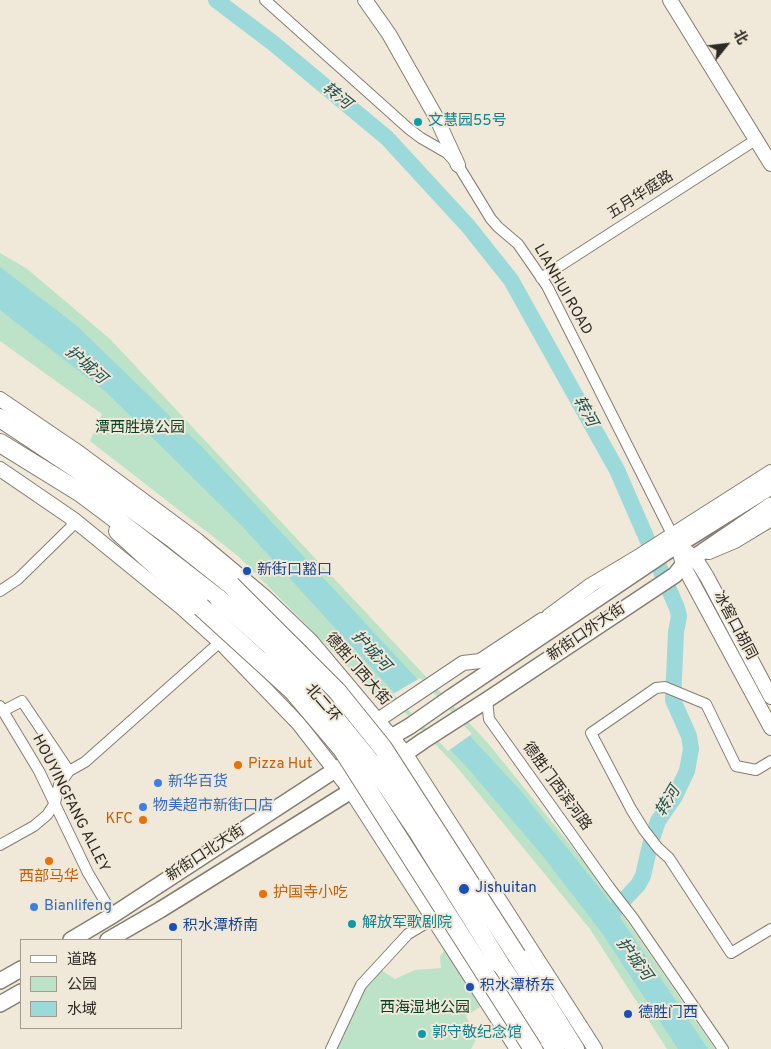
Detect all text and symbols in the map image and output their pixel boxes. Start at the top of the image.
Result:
north arrow [701,20,751,70]
text: 北 [729,27,750,48]
water label: 转河 [318,79,354,115]
place label: 文慧园55号 [428,113,507,131]
marker: 文慧园55号 [412,116,424,128]
street label: 五月华庭路 [605,168,677,224]
street label: LIANHUI ROAD [529,241,595,339]
water label: 护城河 [61,343,109,389]
water label: 转河 [568,393,600,431]
park label: 潭西胜境公园 [95,420,185,438]
place label: 新街口豁口 [257,562,332,580]
marker: 新街口豁口 [241,565,253,577]
street label: 冰窖口胡同 [708,589,760,663]
street label: 新街口外大街 [545,600,629,666]
water label: 护城河 [347,628,393,676]
street label: 德胜门西大街 [321,630,393,710]
street label: 北二环 [300,681,344,727]
street label: HOUYINGFANG ALLEY [27,732,113,876]
street label: 德胜门西滨河路 [518,739,594,835]
place label: Pizza Hut [248,756,312,774]
marker: Pizza Hut [232,759,244,771]
place label: 新华百货 [168,774,228,792]
marker: 新华百货 [152,777,164,789]
water label: 转河 [653,783,685,821]
place label: 物美超市新街口店 [153,798,273,816]
marker: 物美超市新街口店 [137,801,149,813]
place label: KFC [105,811,133,829]
marker: KFC [137,814,149,826]
street label: 新街口北大街 [163,822,249,886]
marker: 西部马华 [43,855,55,867]
place label: 西部马华 [19,869,79,887]
place label: Jishuitan [475,880,537,898]
marker: Jishuitan [457,882,471,896]
place label: 护国寺小吃 [273,885,348,903]
marker: 护国寺小吃 [257,888,269,900]
place label: Bianlifeng [44,898,112,916]
marker: Bianlifeng [28,901,40,913]
place label: 解放军歌剧院 [362,915,452,933]
place label: 积水潭桥南 [183,918,258,936]
marker: 解放军歌剧院 [346,918,358,930]
marker: 积水潭桥南 [167,921,179,933]
water label: 护城河 [611,935,655,985]
legend [20,939,182,1029]
text: 道路 [67,951,97,970]
text: 公园 [67,976,97,995]
place label: 积水潭桥东 [480,978,555,996]
marker: 积水潭桥东 [464,981,476,993]
park label: 西海湿地公园 [380,1000,470,1018]
text: 水域 [67,1001,97,1020]
place label: 德胜门西 [638,1005,698,1023]
marker: 德胜门西 [622,1008,634,1020]
place label: 郭守敬纪念馆 [432,1025,522,1043]
marker: 郭守敬纪念馆 [416,1028,428,1040]

